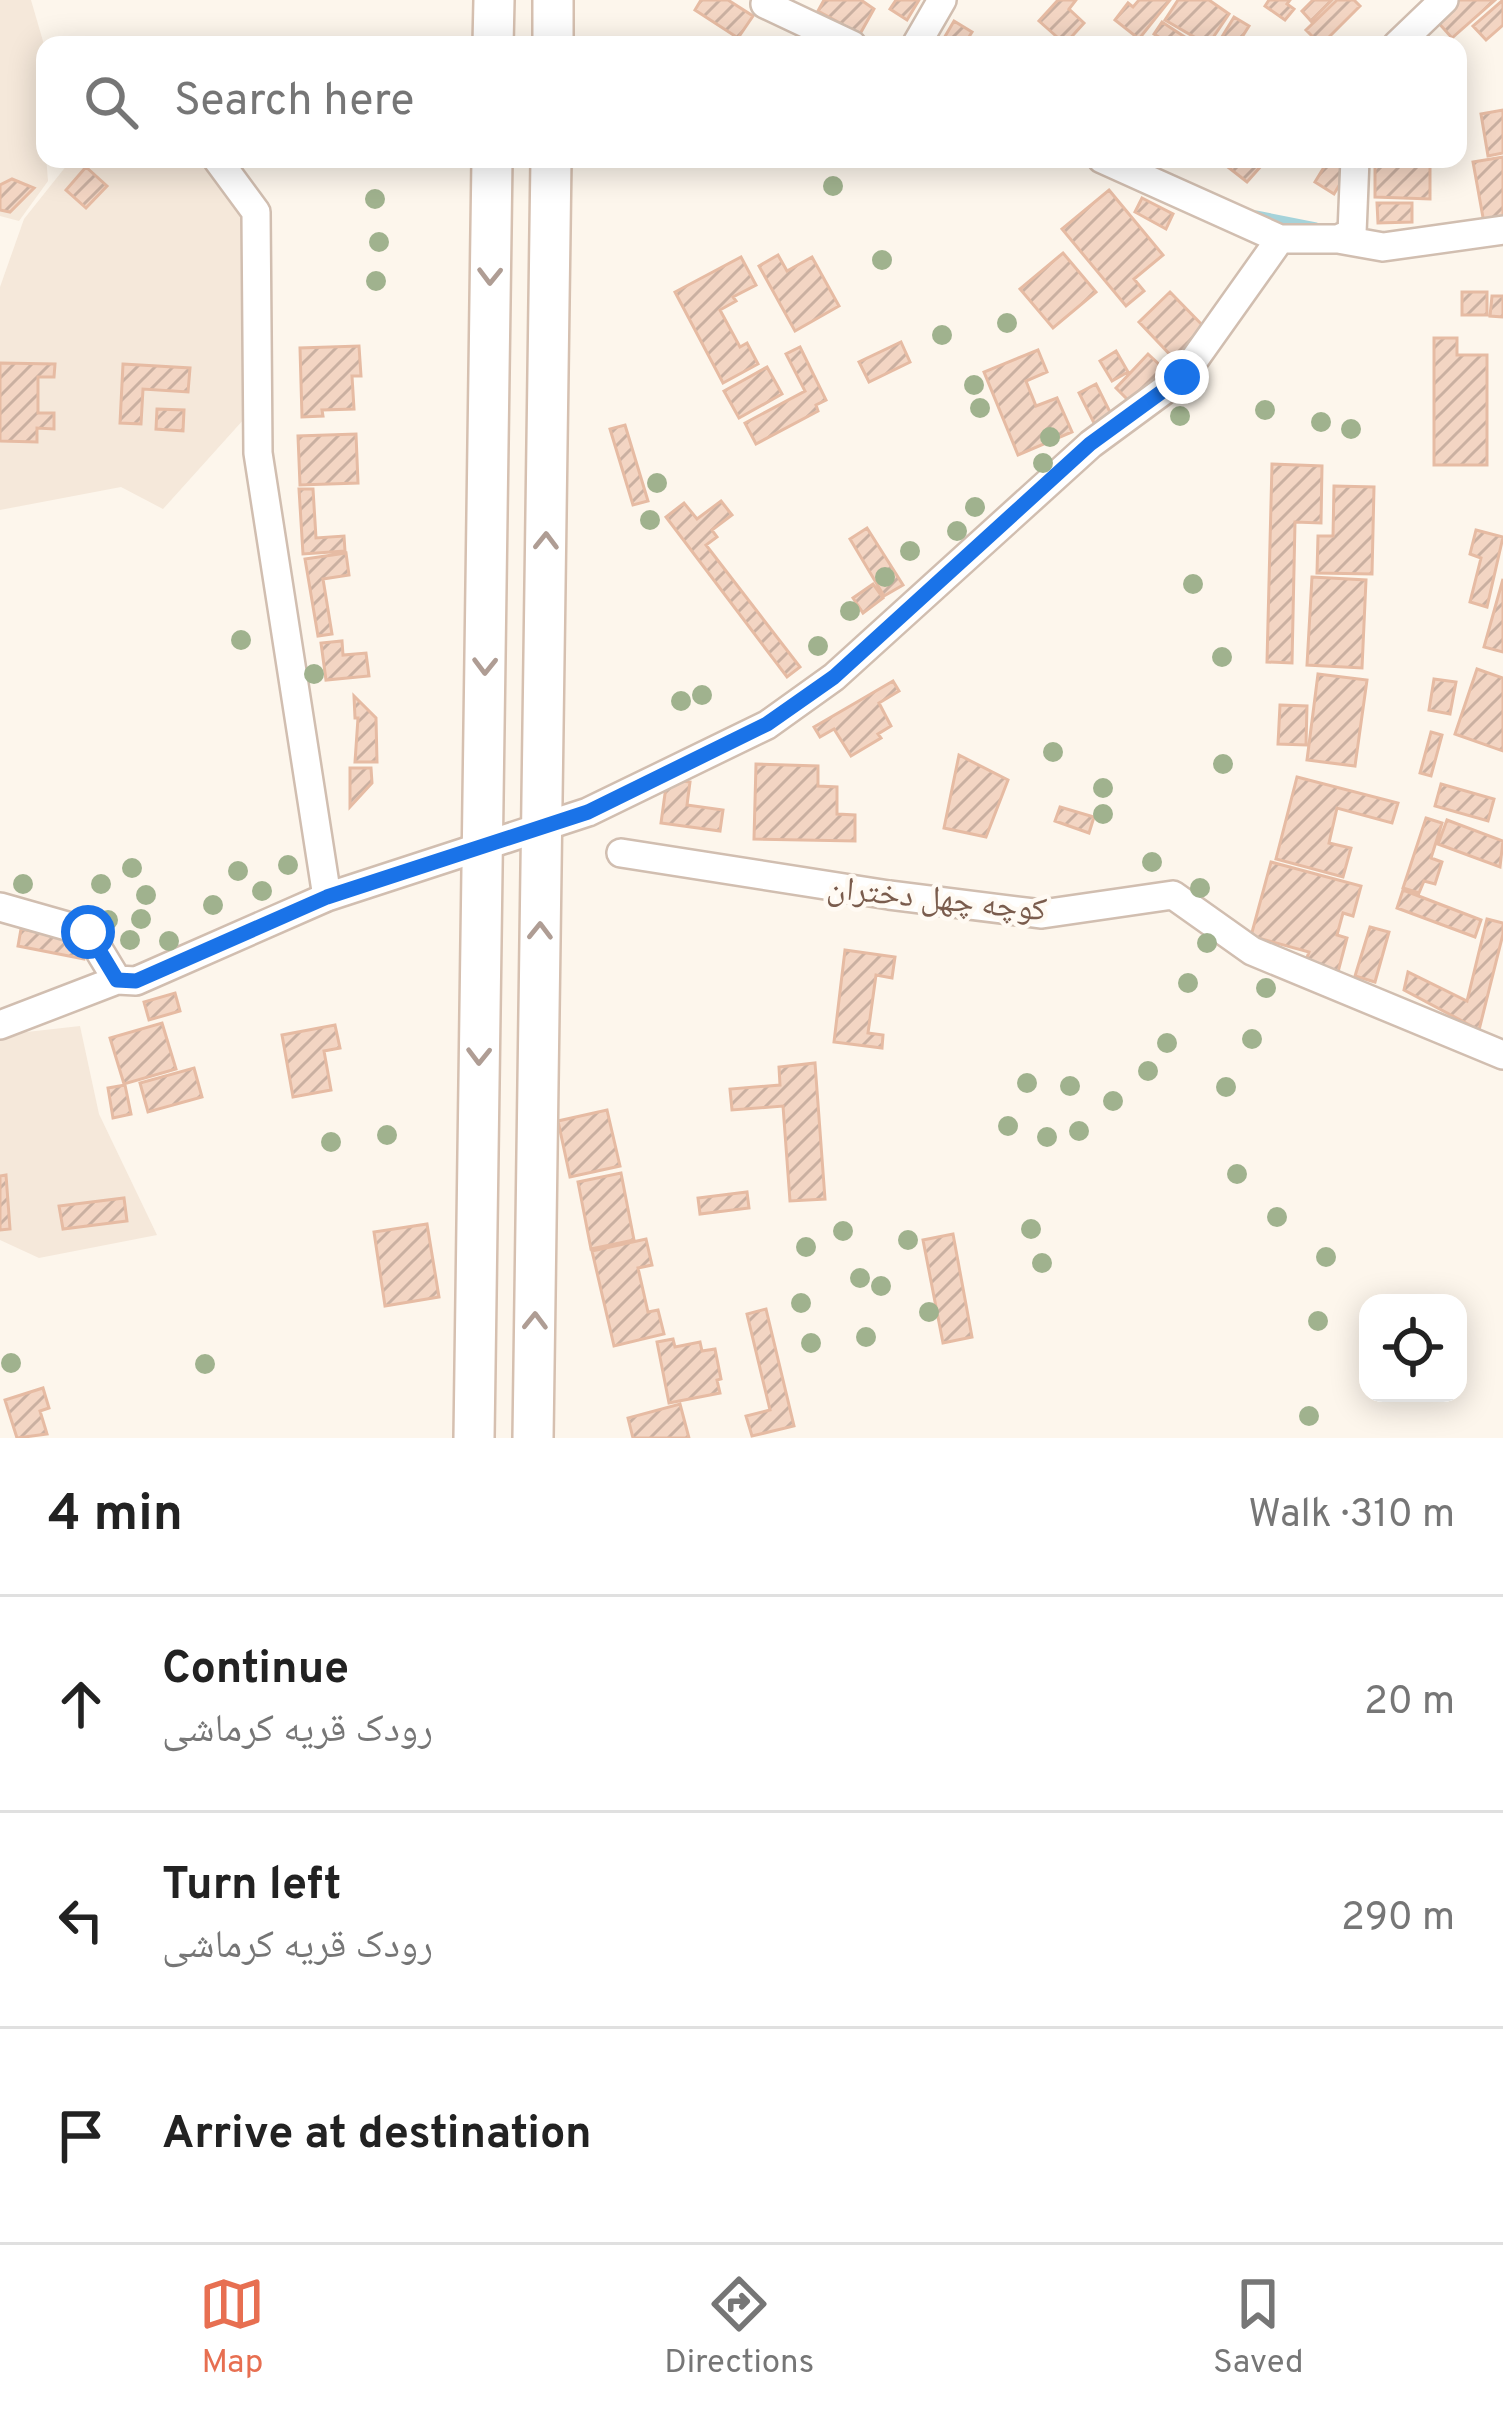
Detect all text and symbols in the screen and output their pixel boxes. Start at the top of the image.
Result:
search box [36,36,1467,168]
icon: search [78,69,144,135]
text: Search here [174,74,414,131]
one-way arrow [477,268,503,286]
route end [1155,350,1209,404]
one-way arrow [532,531,558,550]
one-way arrow [472,657,498,676]
street label: کوچه چهل دختران [825,869,1049,933]
route start [61,905,115,959]
one-way arrow [527,921,553,939]
one-way arrow [467,1047,493,1066]
map controls [1359,1294,1467,1402]
button: locate [1359,1294,1467,1402]
one-way arrow [521,1311,547,1330]
text: 4 min [48,1484,183,1549]
text: Walk · 310 m [1248,1492,1455,1541]
text: Continue [162,1642,349,1699]
icon: ahead [48,1671,114,1737]
text: 20 m [1364,1679,1455,1728]
text: رودک قریه کرماشی [162,1707,433,1756]
text: Turn left [162,1858,341,1915]
icon: left [48,1887,114,1953]
text: 290 m [1341,1895,1455,1944]
text: رودک قریه کرماشی [162,1923,433,1972]
icon: arrive [48,2103,114,2169]
text: Arrive at destination [162,2107,592,2164]
tab: Map [199,2271,265,2385]
tab: Directions [664,2271,814,2385]
tab: Saved [1213,2271,1304,2385]

